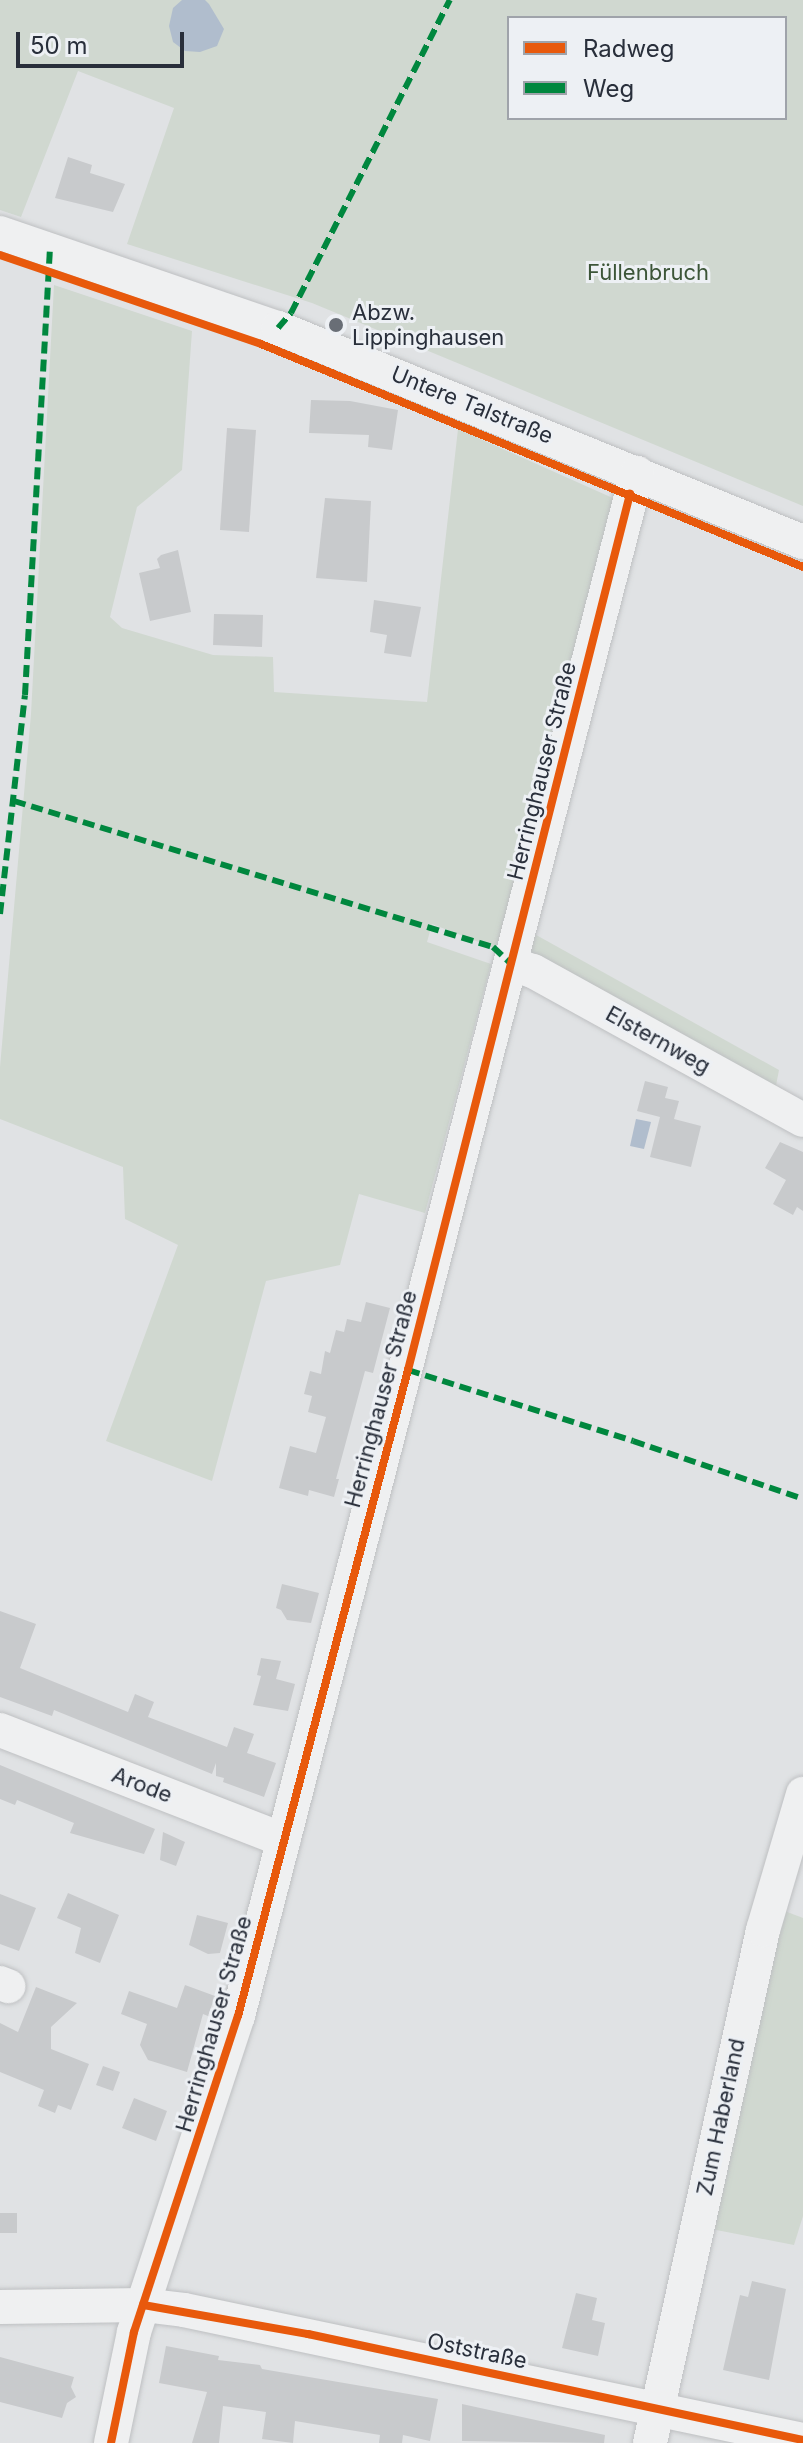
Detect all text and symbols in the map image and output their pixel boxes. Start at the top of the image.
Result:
scale bar [20,16,188,66]
legend [507,16,787,120]
text: 50 m [30,31,88,60]
text: Radweg [583,34,674,63]
text: Weg [583,74,634,103]
park label: Füllenbruch [587,260,709,286]
place label: Abzw. Lippinghausen [352,299,504,350]
marker: Abzw. Lippinghausen [327,316,345,334]
street label: Untere Talstraße [387,361,557,449]
street label: Herringhauser Straße [502,659,582,883]
street label: Elsternweg [601,1000,715,1080]
street label: Herringhauser Straße [339,1287,423,1511]
street label: Arode [108,1761,176,1809]
street label: Herringhauser Straße [170,1913,258,2135]
street label: Zum Haberland [691,2036,751,2198]
street label: Oststraße [425,2328,529,2374]

